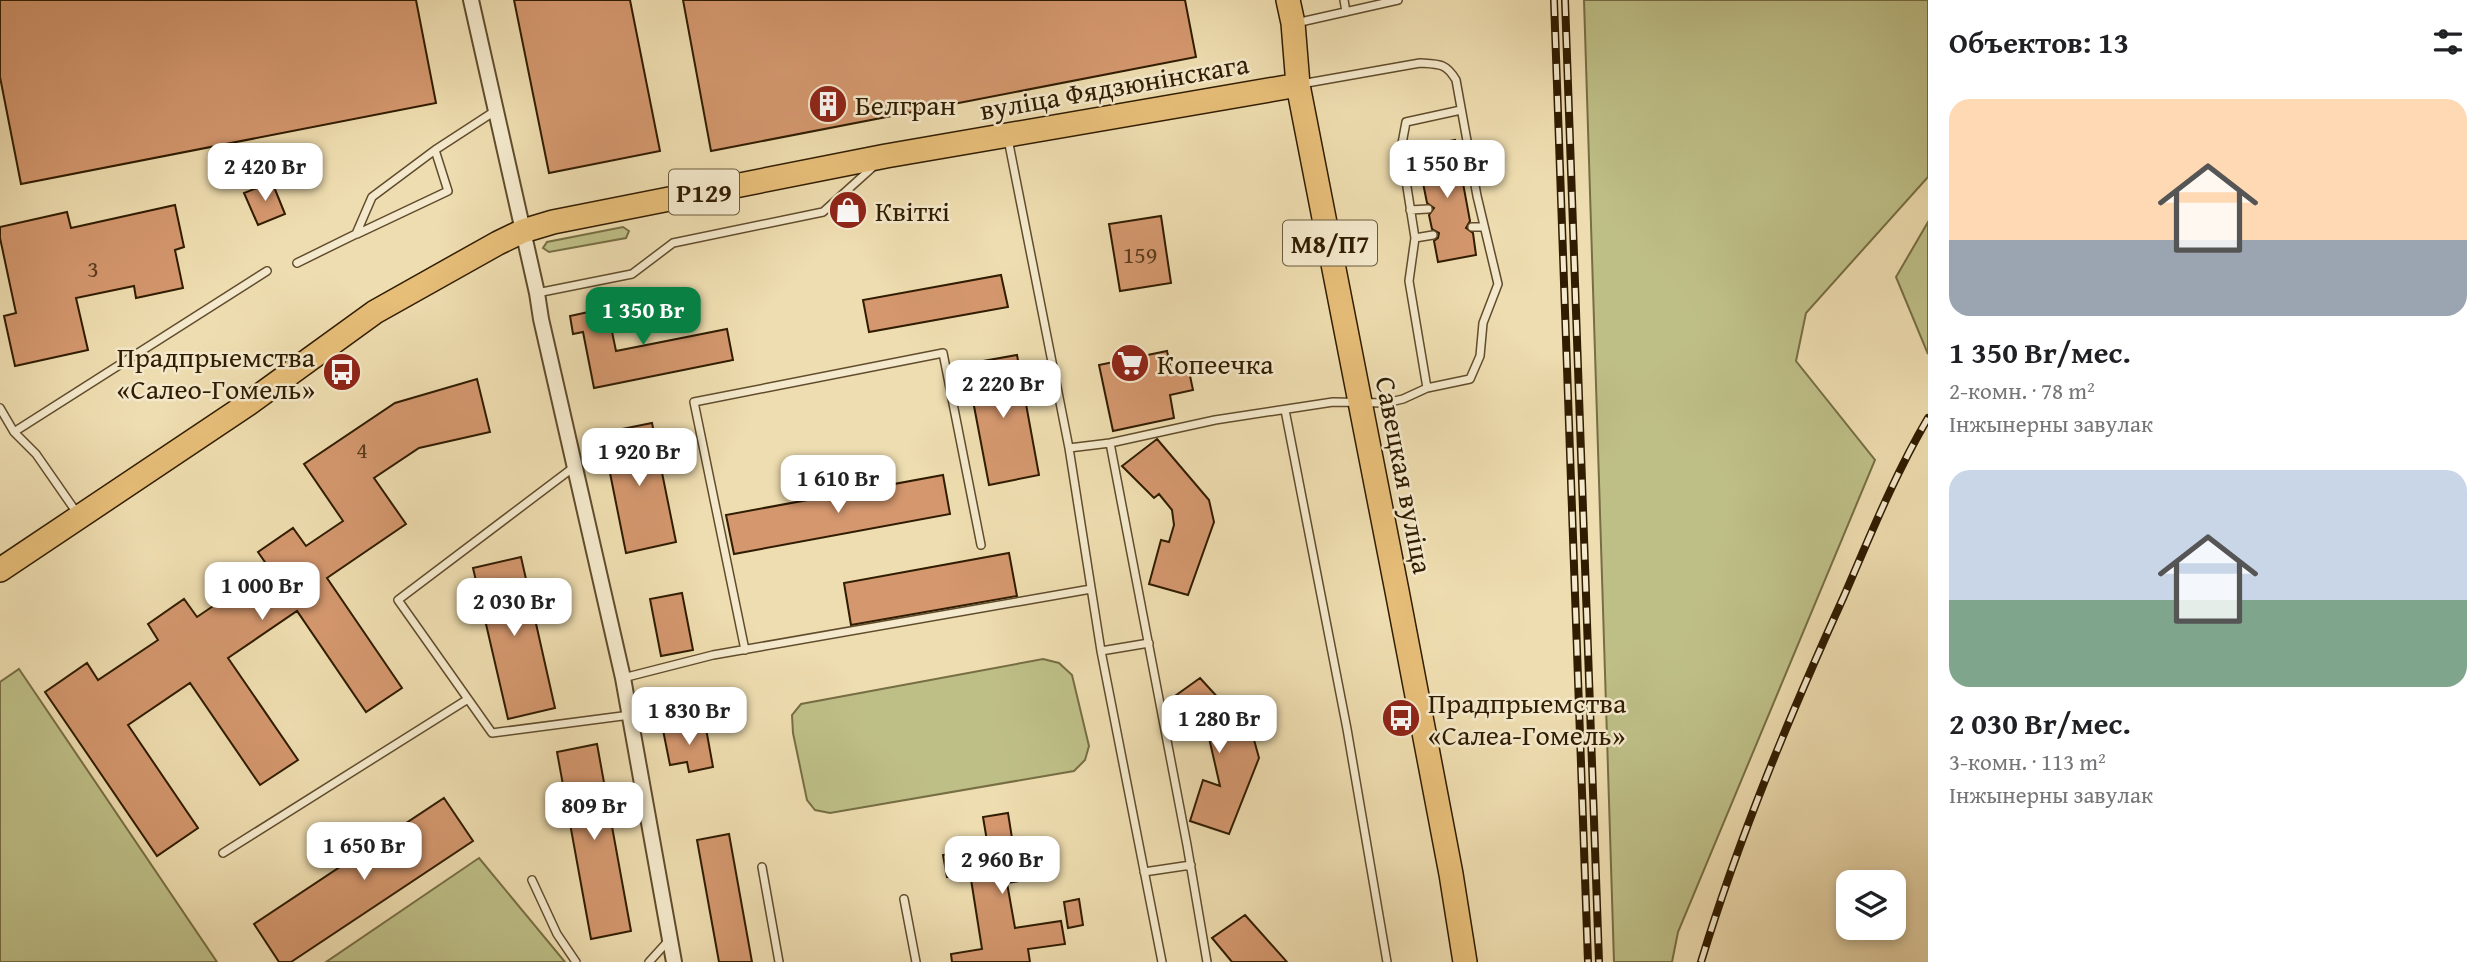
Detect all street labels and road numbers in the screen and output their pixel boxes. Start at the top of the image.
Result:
street label: вуліца Фядзюнінскага [976,42,1252,130]
road number: Р129 [669,169,739,214]
road number: М8/П7 [1283,220,1377,266]
street label: Савецкая вуліца [1366,373,1444,578]

